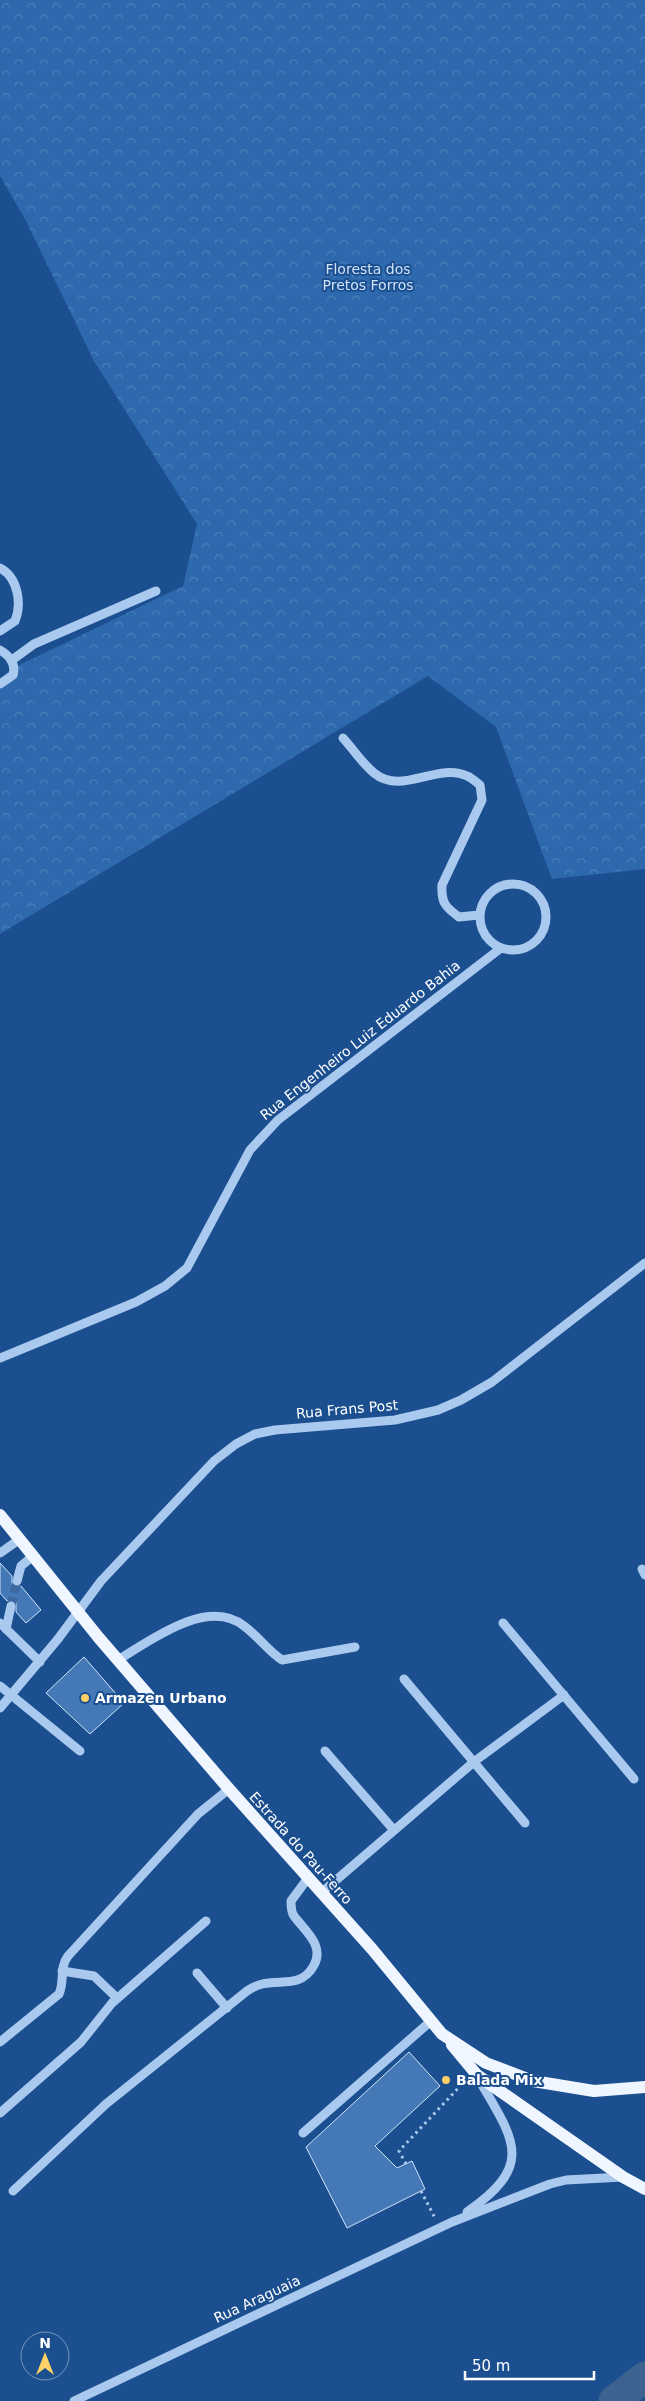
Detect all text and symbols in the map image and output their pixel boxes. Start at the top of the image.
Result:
park label: Floresta dos Pretos Forros [323,261,414,293]
street label: Rua Engenheiro Luiz Eduardo Bahia [257,957,463,1123]
street label: Rua Frans Post [295,1397,399,1421]
place label: Armazen Urbano [95,1690,227,1706]
marker: Armazen Urbano [79,1692,91,1704]
street label: Estrada do Pau-Ferro [246,1789,356,1907]
place label: Balada Mix [456,2072,542,2088]
marker: Balada Mix [440,2074,452,2086]
street label: Rua Araguaia [211,2272,303,2326]
north arrow [20,2331,70,2381]
text: N [39,2335,51,2351]
scale bar [465,2348,594,2380]
text: 50 m [472,2357,510,2375]

